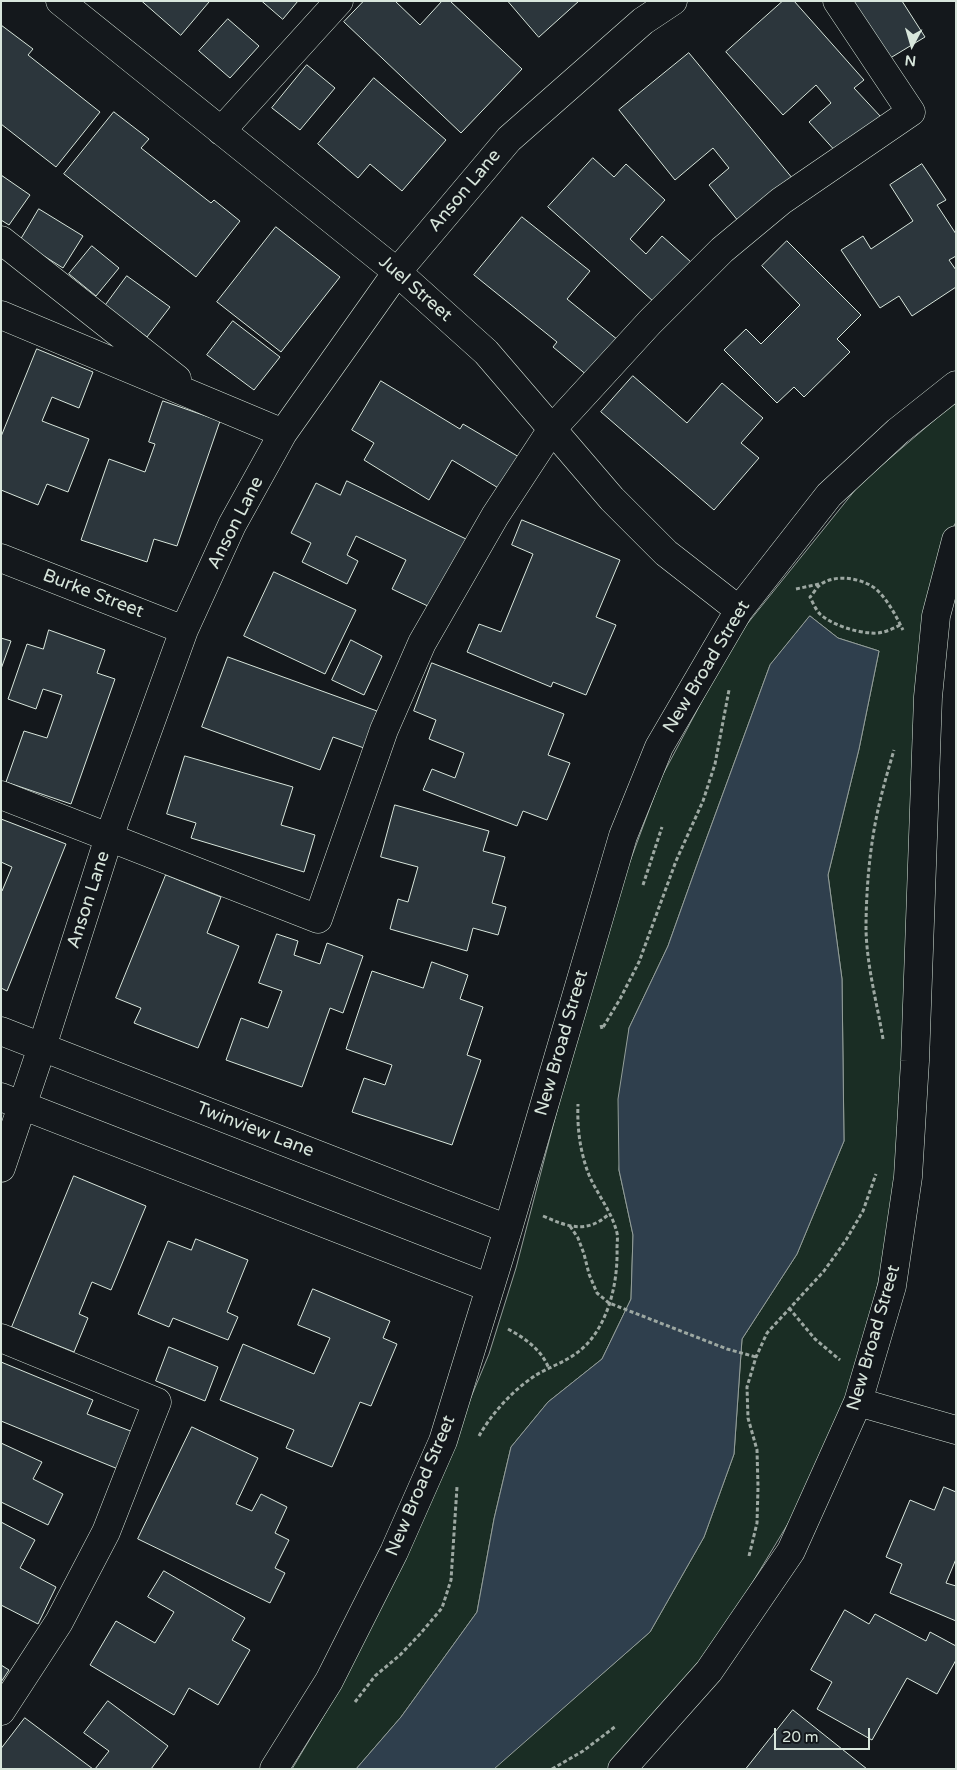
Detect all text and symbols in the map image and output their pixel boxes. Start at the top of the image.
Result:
north arrow [887,20,937,70]
text: N [904,51,917,69]
street label: Anson Lane [424,145,506,237]
street label: Juel Street [374,251,456,327]
street label: Anson Lane [203,473,269,573]
street label: Burke Street [40,565,146,623]
street label: New Broad Street [659,597,755,737]
street label: Anson Lane [63,849,115,951]
street label: New Broad Street [531,968,593,1118]
street label: Twinview Lane [193,1098,317,1162]
street label: New Broad Street [843,1263,905,1413]
street label: New Broad Street [382,1412,460,1560]
scale bar [777,1718,873,1750]
text: 20 m [782,1728,819,1746]

